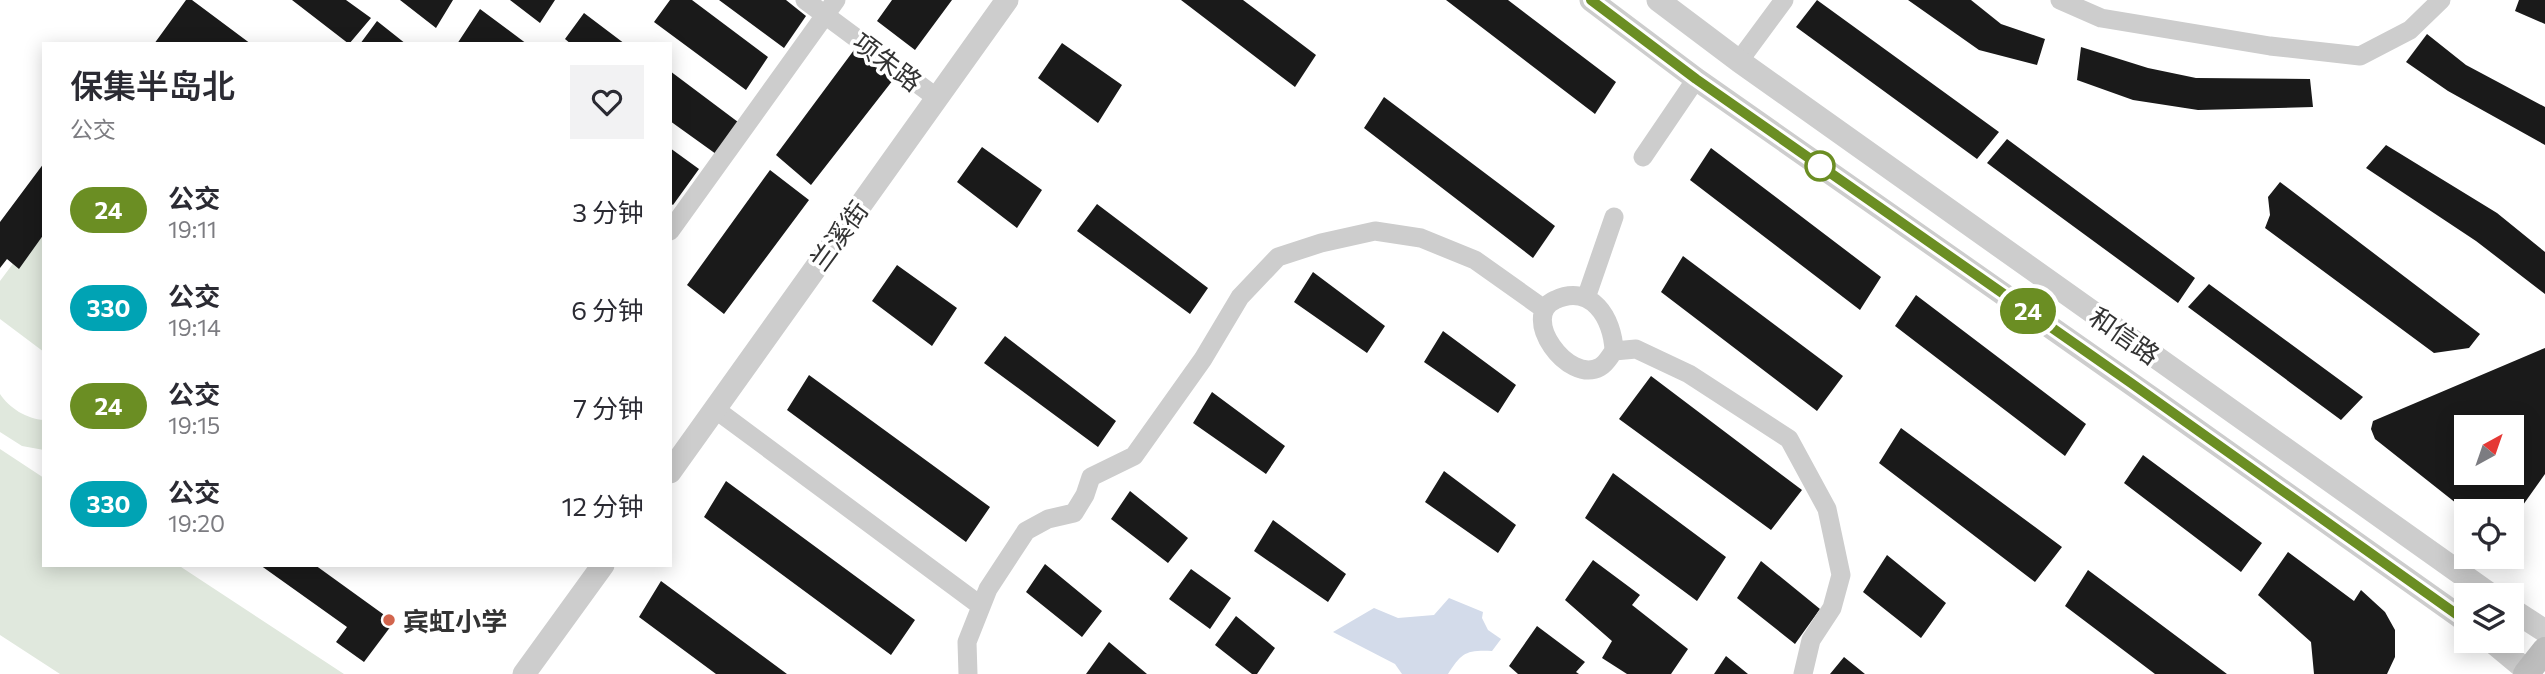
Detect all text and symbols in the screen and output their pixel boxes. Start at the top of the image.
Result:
street label: 项朱路 [848,25,928,97]
text: 保集半岛北 [70,64,235,105]
button: heart [570,65,644,139]
text: 公交 [70,115,116,143]
unlabelled marker [1805,151,1835,181]
text: 公交 [168,182,220,213]
street label: 兰溪街 [803,194,873,276]
text: 24 [94,195,123,224]
text: 3 分钟 [572,196,644,227]
text: 19:11 [168,215,217,243]
text: 公交 [168,280,220,311]
line badge: 24 [1996,288,2060,334]
text: 330 [87,293,130,322]
text: 6 分钟 [571,294,644,325]
text: 24 [2014,296,2042,325]
street label: 和信路 [2084,300,2166,370]
text: 19:14 [168,313,221,341]
text: 公交 [168,378,220,409]
text: 24 [94,391,123,420]
text: 7 分钟 [573,392,644,423]
text: 19:15 [168,411,220,439]
north arrow [2454,415,2524,485]
map controls [2454,415,2524,653]
text: 公交 [168,476,220,507]
text: 330 [87,489,130,518]
text: 12 分钟 [561,490,644,521]
button: locate [2454,499,2524,569]
text: 19:20 [168,509,225,537]
button: layers [2454,583,2524,653]
place label: 宾虹小学 [403,605,507,636]
marker: 宾虹小学 [381,612,397,628]

